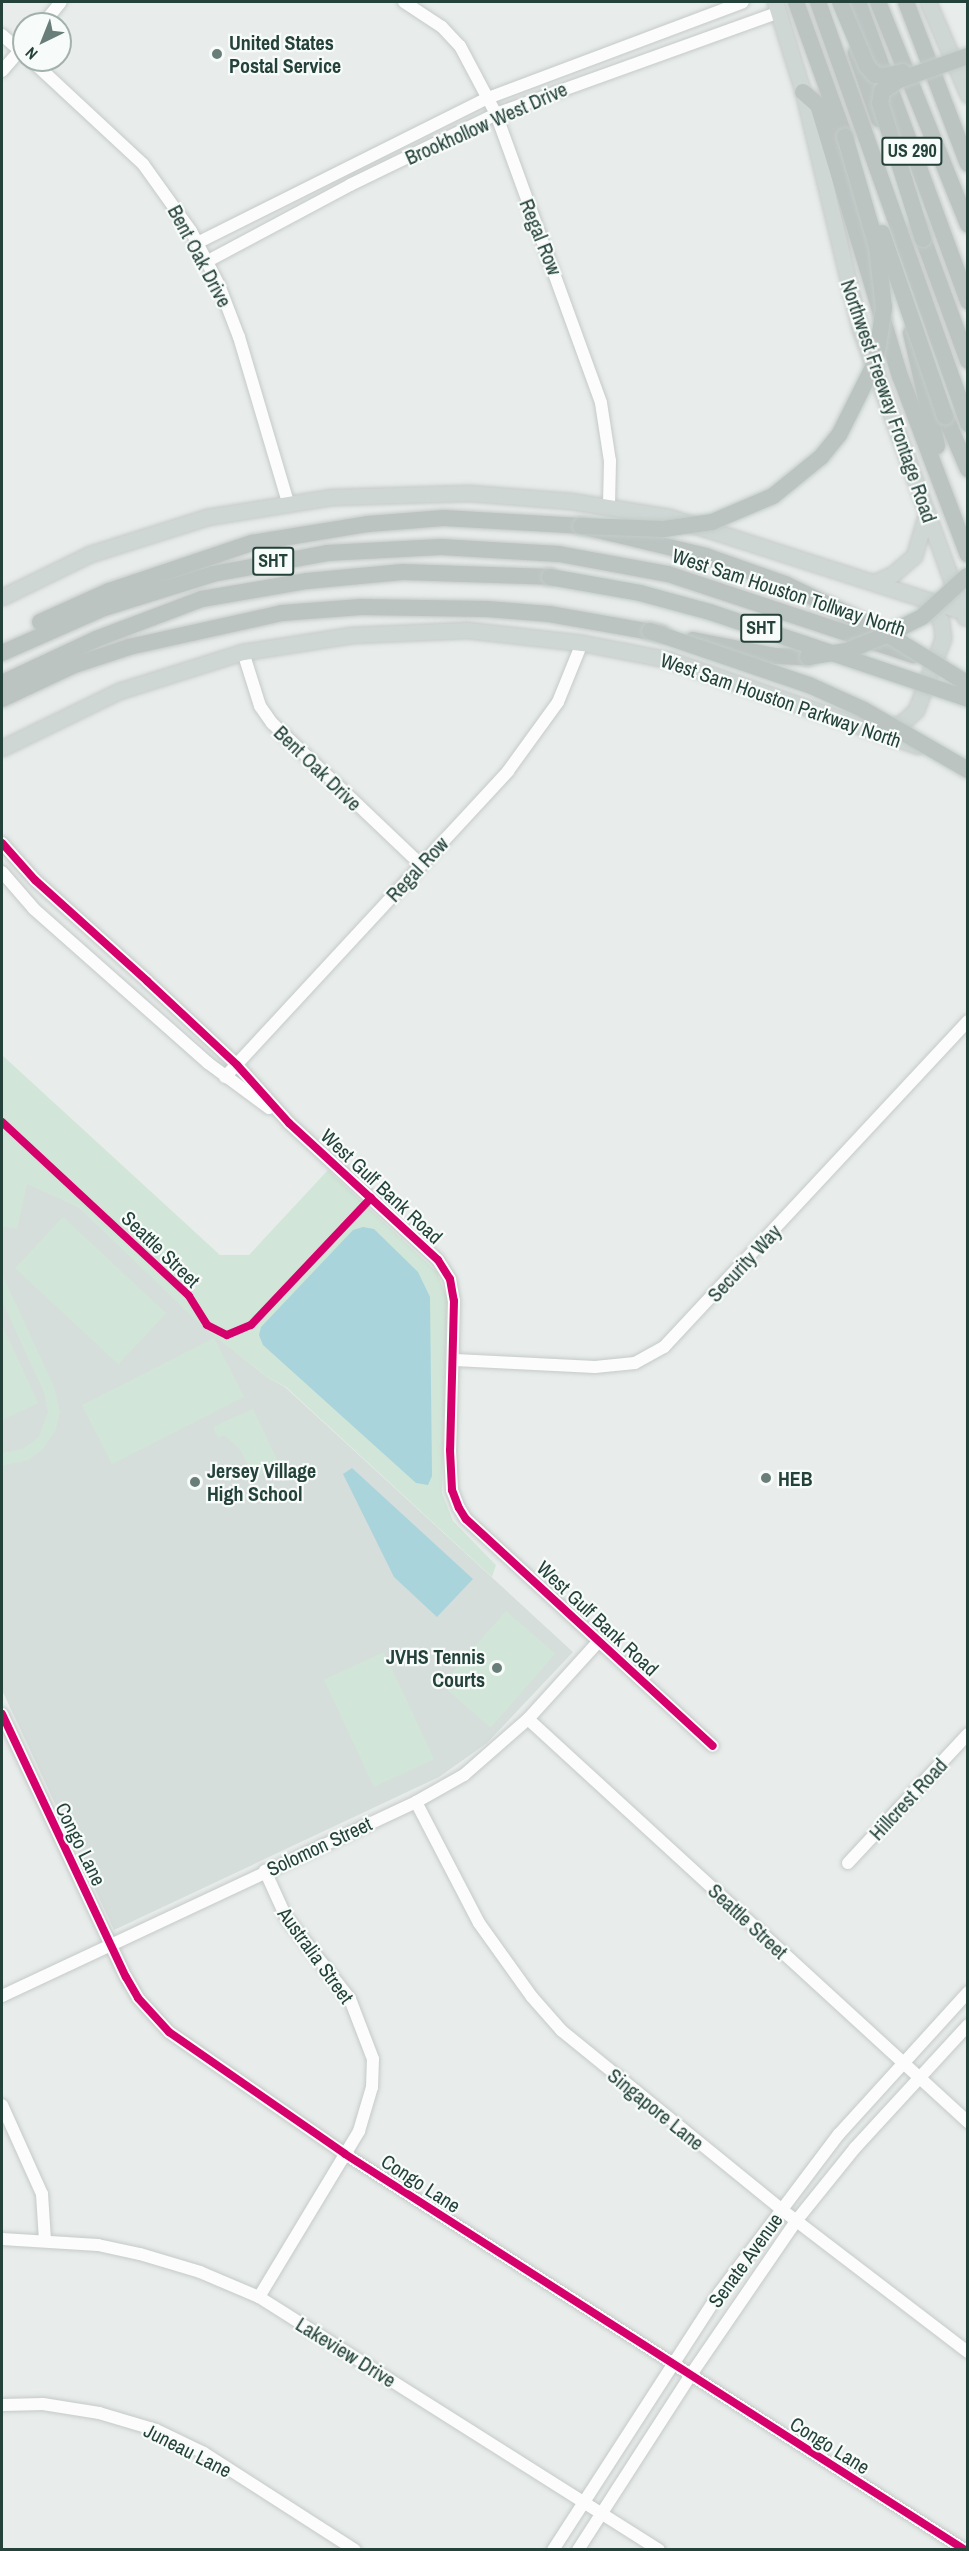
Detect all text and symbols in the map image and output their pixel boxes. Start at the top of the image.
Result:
north arrow [12,12,72,72]
place label: United States Postal Service [229,30,341,77]
text: N [20,42,42,65]
marker: United States Postal Service [210,47,224,61]
street label: Brookhollow West Drive [401,77,571,169]
road number: US 290 [880,136,944,166]
street label: Regal Row [515,195,567,279]
street label: Bent Oak Drive [163,201,237,311]
street label: Northwest Freeway Frontage Road [836,276,942,526]
street label: West Sam Houston Tollway North [669,543,909,641]
road number: SHT [252,546,294,576]
road number: SHT [740,613,782,643]
street label: West Sam Houston Parkway North [657,647,905,753]
street label: Bent Oak Drive [269,720,367,816]
street label: Regal Row [381,831,453,907]
street label: West Gulf Bank Road [316,1124,448,1248]
street label: Seattle Street [117,1206,205,1292]
street label: Security Way [702,1219,786,1307]
place label: Jersey Village High School [207,1458,316,1505]
place label: HEB [778,1466,813,1490]
marker: HEB [759,1471,773,1485]
marker: Jersey Village High School [188,1475,202,1489]
street label: West Gulf Bank Road [532,1556,664,1680]
place label: JVHS Tennis Courts [386,1644,485,1691]
marker: JVHS Tennis Courts [490,1661,504,1675]
street label: Hillcrest Road [864,1753,952,1845]
street label: Congo Lane [51,1799,111,1889]
street label: Solomon Street [263,1811,375,1881]
street label: Seattle Street [703,1878,793,1964]
street label: Australia Street [273,1902,359,2008]
street label: Singapore Lane [603,2063,709,2155]
street label: Congo Lane [377,2149,465,2217]
street label: Senate Avenue [702,2208,788,2312]
street label: Lakeview Drive [292,2312,400,2392]
street label: Congo Lane [786,2411,874,2479]
street label: Juneau Lane [140,2418,236,2482]

